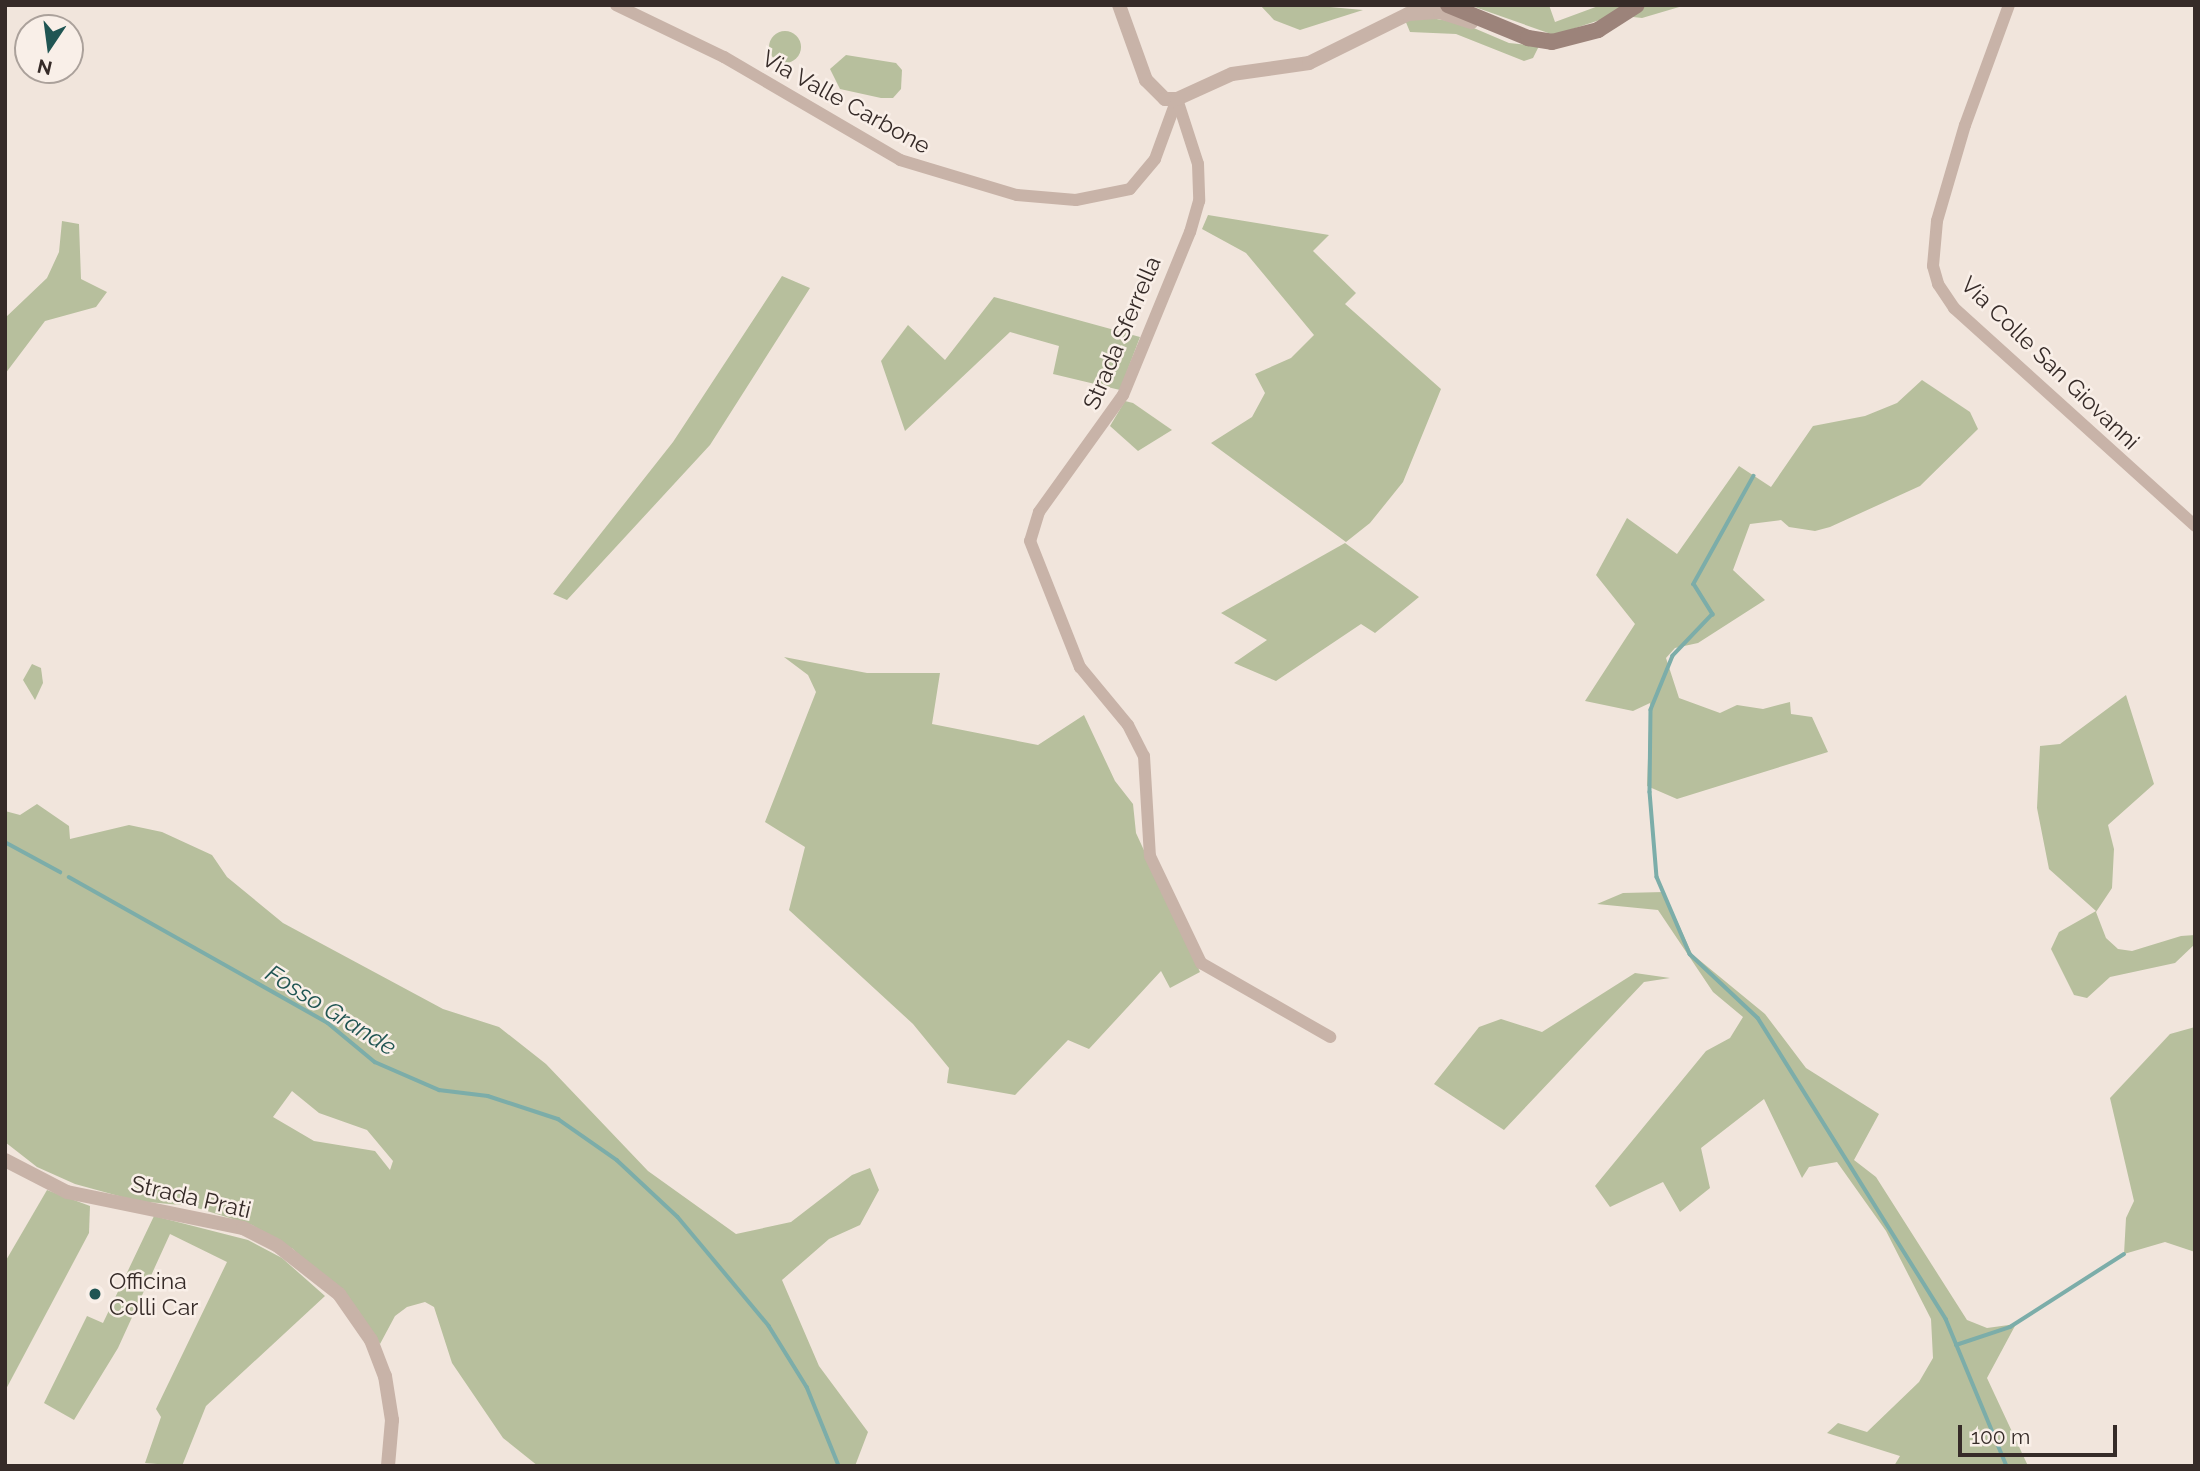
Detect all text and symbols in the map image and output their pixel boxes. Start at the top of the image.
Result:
north arrow [14,14,84,84]
street label: Via Valle Carbone [757,44,935,160]
text: N [35,55,54,80]
street label: Strada Sferrella [1077,252,1167,414]
street label: Via Colle San Giovanni [1955,271,2145,455]
water label: Fosso Grande [260,959,402,1061]
street label: Strada Prati [128,1170,254,1224]
place label: Officina Colli Car [109,1267,198,1321]
marker: Officina Colli Car [87,1286,103,1302]
scale bar [1962,1412,2121,1456]
text: 100 m [1971,1424,2030,1449]

